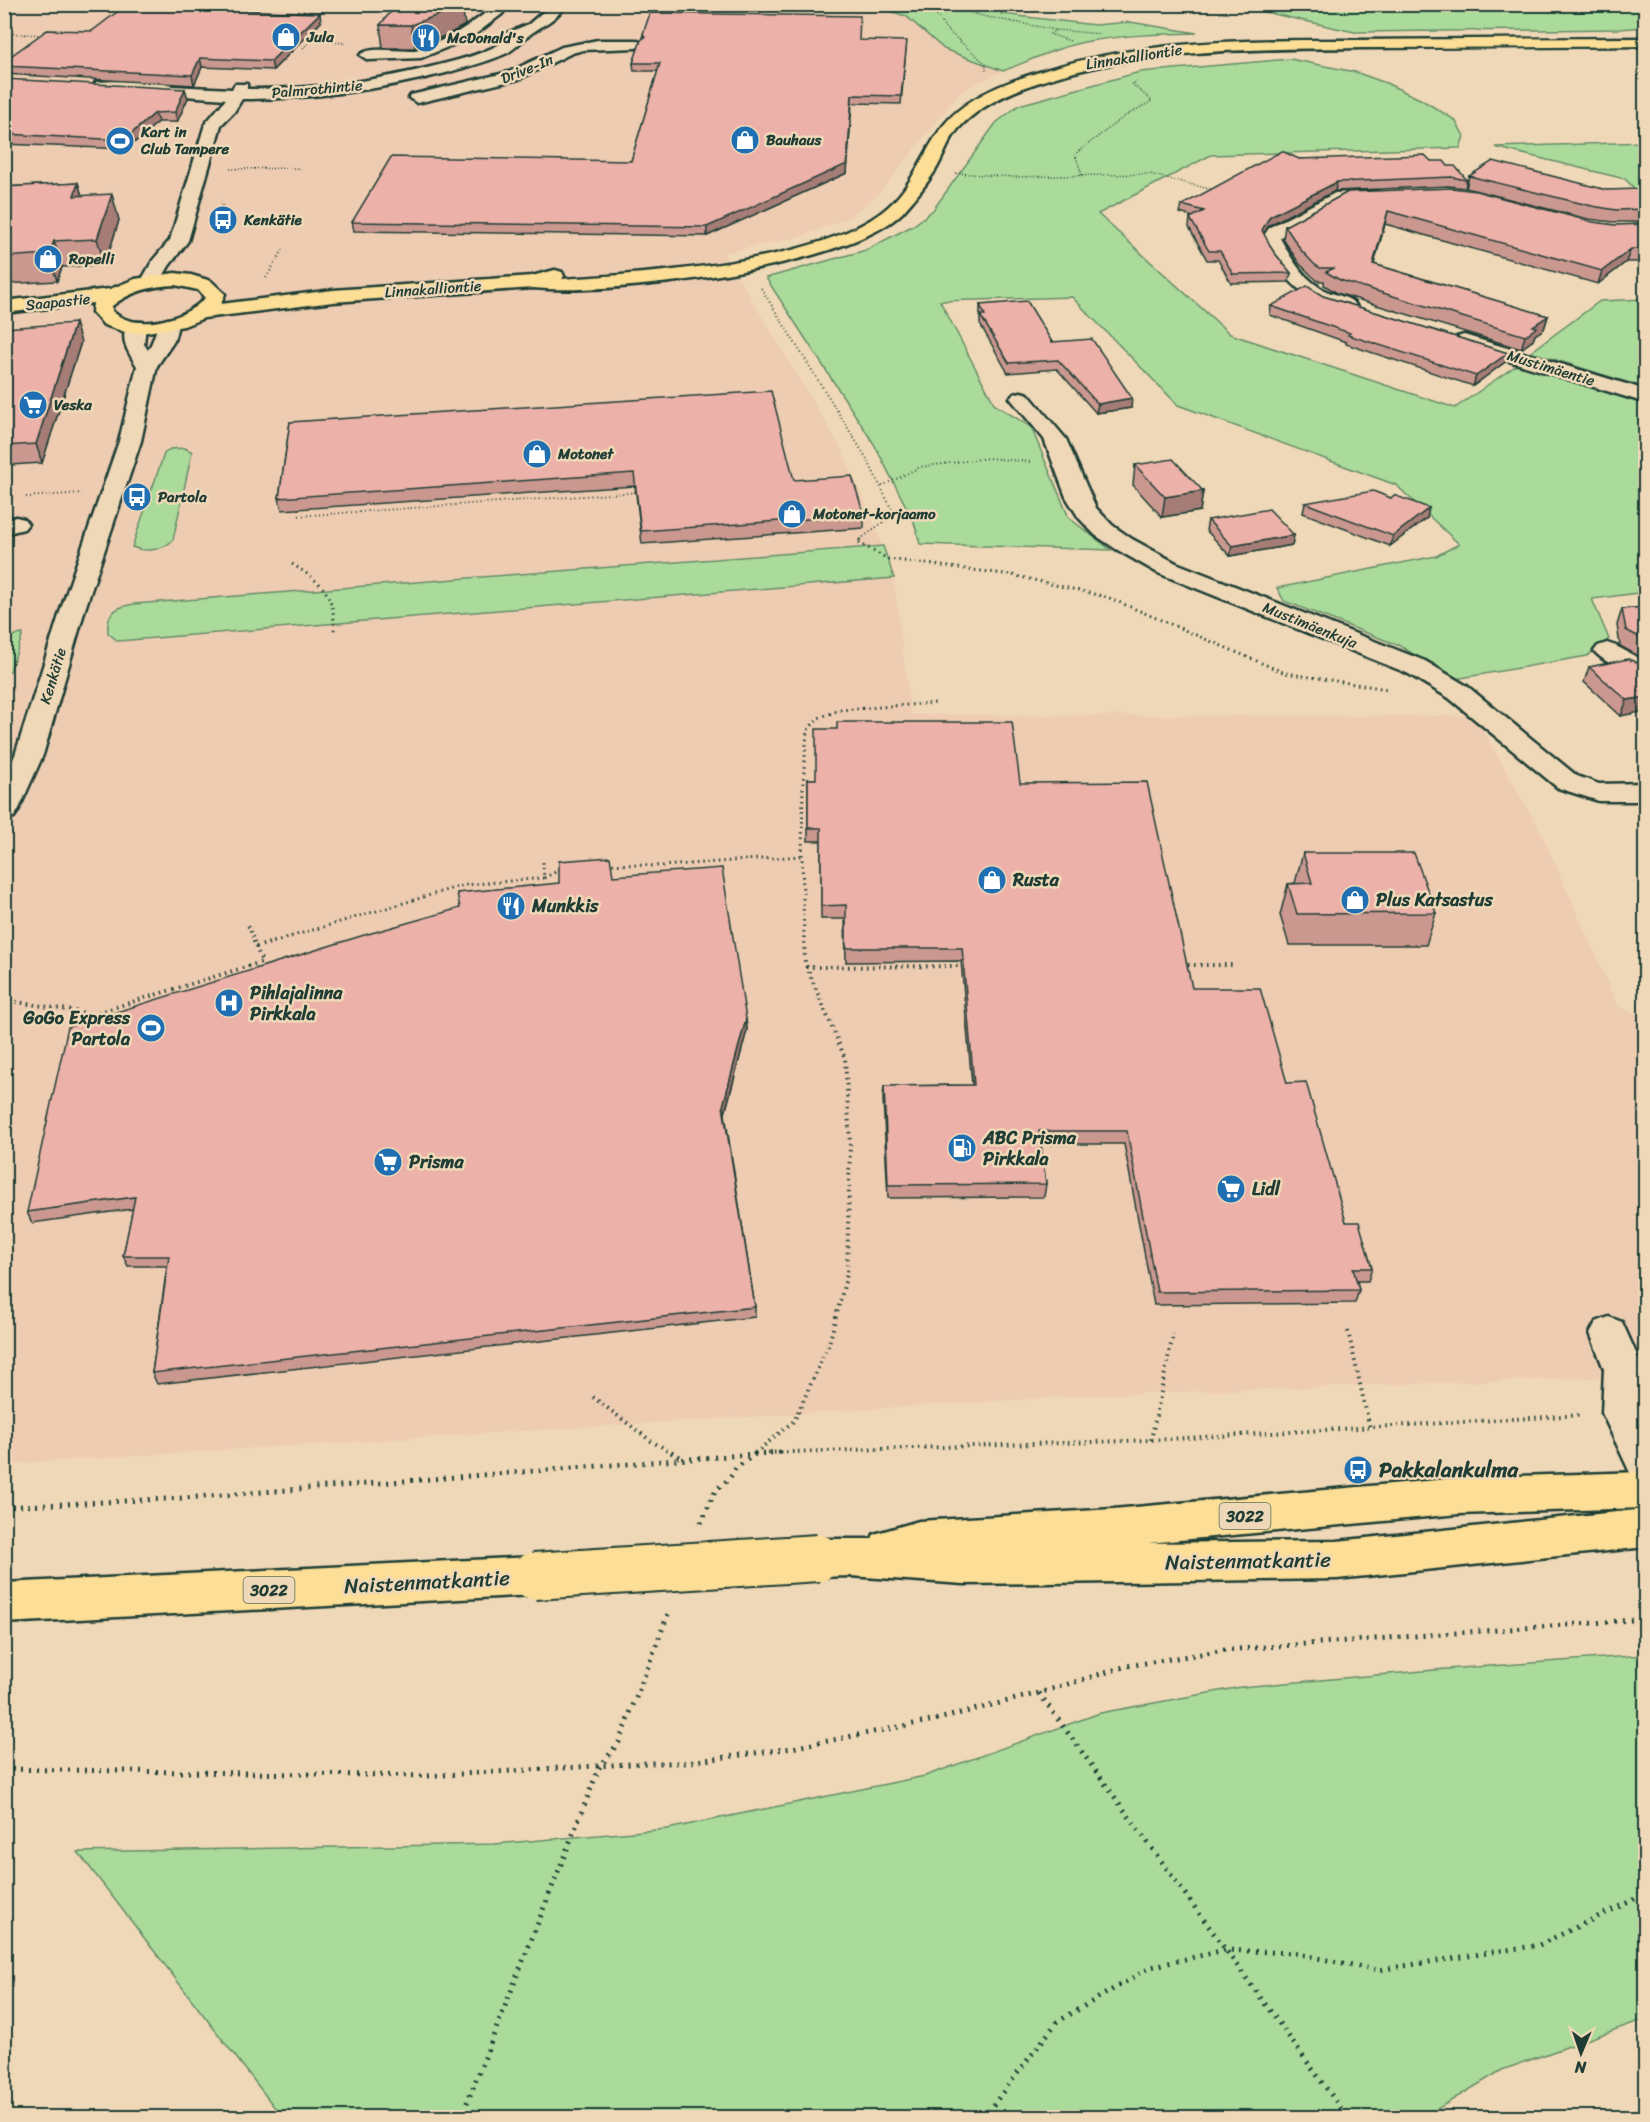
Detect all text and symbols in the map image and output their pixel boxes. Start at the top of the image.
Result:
shop icon: Jula [270,21,302,53]
restaurant icon: McDonald's [410,22,442,54]
place label: Jula [306,24,334,50]
place label: McDonald's [446,25,525,51]
street label: Linnakalliontie [1084,37,1184,77]
street label: Drive-In [497,47,557,91]
street label: Palmrothintie [270,72,364,106]
place label: Kart in Club Tampere [140,119,230,162]
shop icon: Bauhaus [729,124,761,156]
sports icon: Kart in Club Tampere [104,125,136,157]
place label: Bauhaus [766,127,822,153]
bus stop icon: Kenkätie [207,204,239,236]
place label: Kenkätie [243,207,303,233]
shop icon: Ropelli [32,243,64,275]
place label: Ropelli [68,246,115,272]
street label: Linnakalliontie [384,273,483,305]
street label: Saapastie [24,286,92,318]
street label: Mustimäentie [1504,342,1598,394]
supermarket icon: Veska [17,389,49,421]
place label: Veska [54,392,92,418]
shop icon: Motonet [521,438,553,470]
place label: Motonet [557,441,614,467]
bus stop icon: Partola [121,481,153,513]
place label: Partola [158,484,207,510]
shop icon: Motonet-korjaamo [776,498,808,530]
place label: Motonet-korjaamo [812,501,936,527]
street label: Mustimäenkuja [1259,594,1362,656]
street label: Kenkätie [32,645,74,707]
shop icon: Rusta [976,864,1008,896]
place label: Rusta [1012,864,1060,896]
shop icon: Plus Katsastus [1339,884,1371,916]
place label: Plus Katsastus [1376,884,1493,916]
restaurant icon: Munkkis [495,890,527,922]
place label: Munkkis [531,890,599,922]
place label: Pihlajalinna Pirkkala [250,977,343,1030]
hospital icon: Pihlajalinna Pirkkala [213,987,245,1019]
place label: GoGo Express Partola [22,1002,131,1055]
sports icon: GoGo Express Partola [135,1012,167,1044]
place label: ABC Prisma Pirkkala [982,1122,1077,1175]
fuel station icon: ABC Prisma Pirkkala [946,1132,978,1164]
supermarket icon: Prisma [372,1146,404,1178]
place label: Prisma [409,1146,464,1178]
supermarket icon: Lidl [1215,1173,1247,1205]
place label: Lidl [1252,1173,1281,1205]
place label: Pakkalankulma [1379,1451,1519,1489]
bus stop icon: Pakkalankulma [1342,1454,1374,1486]
road number: 3022 [1220,1503,1270,1529]
street label: Naistenmatkantie [1165,1541,1331,1581]
street label: Naistenmatkantie [343,1559,511,1605]
road number: 3022 [244,1577,294,1603]
north arrow [1551,2023,1611,2083]
text: N [1574,2053,1588,2082]

